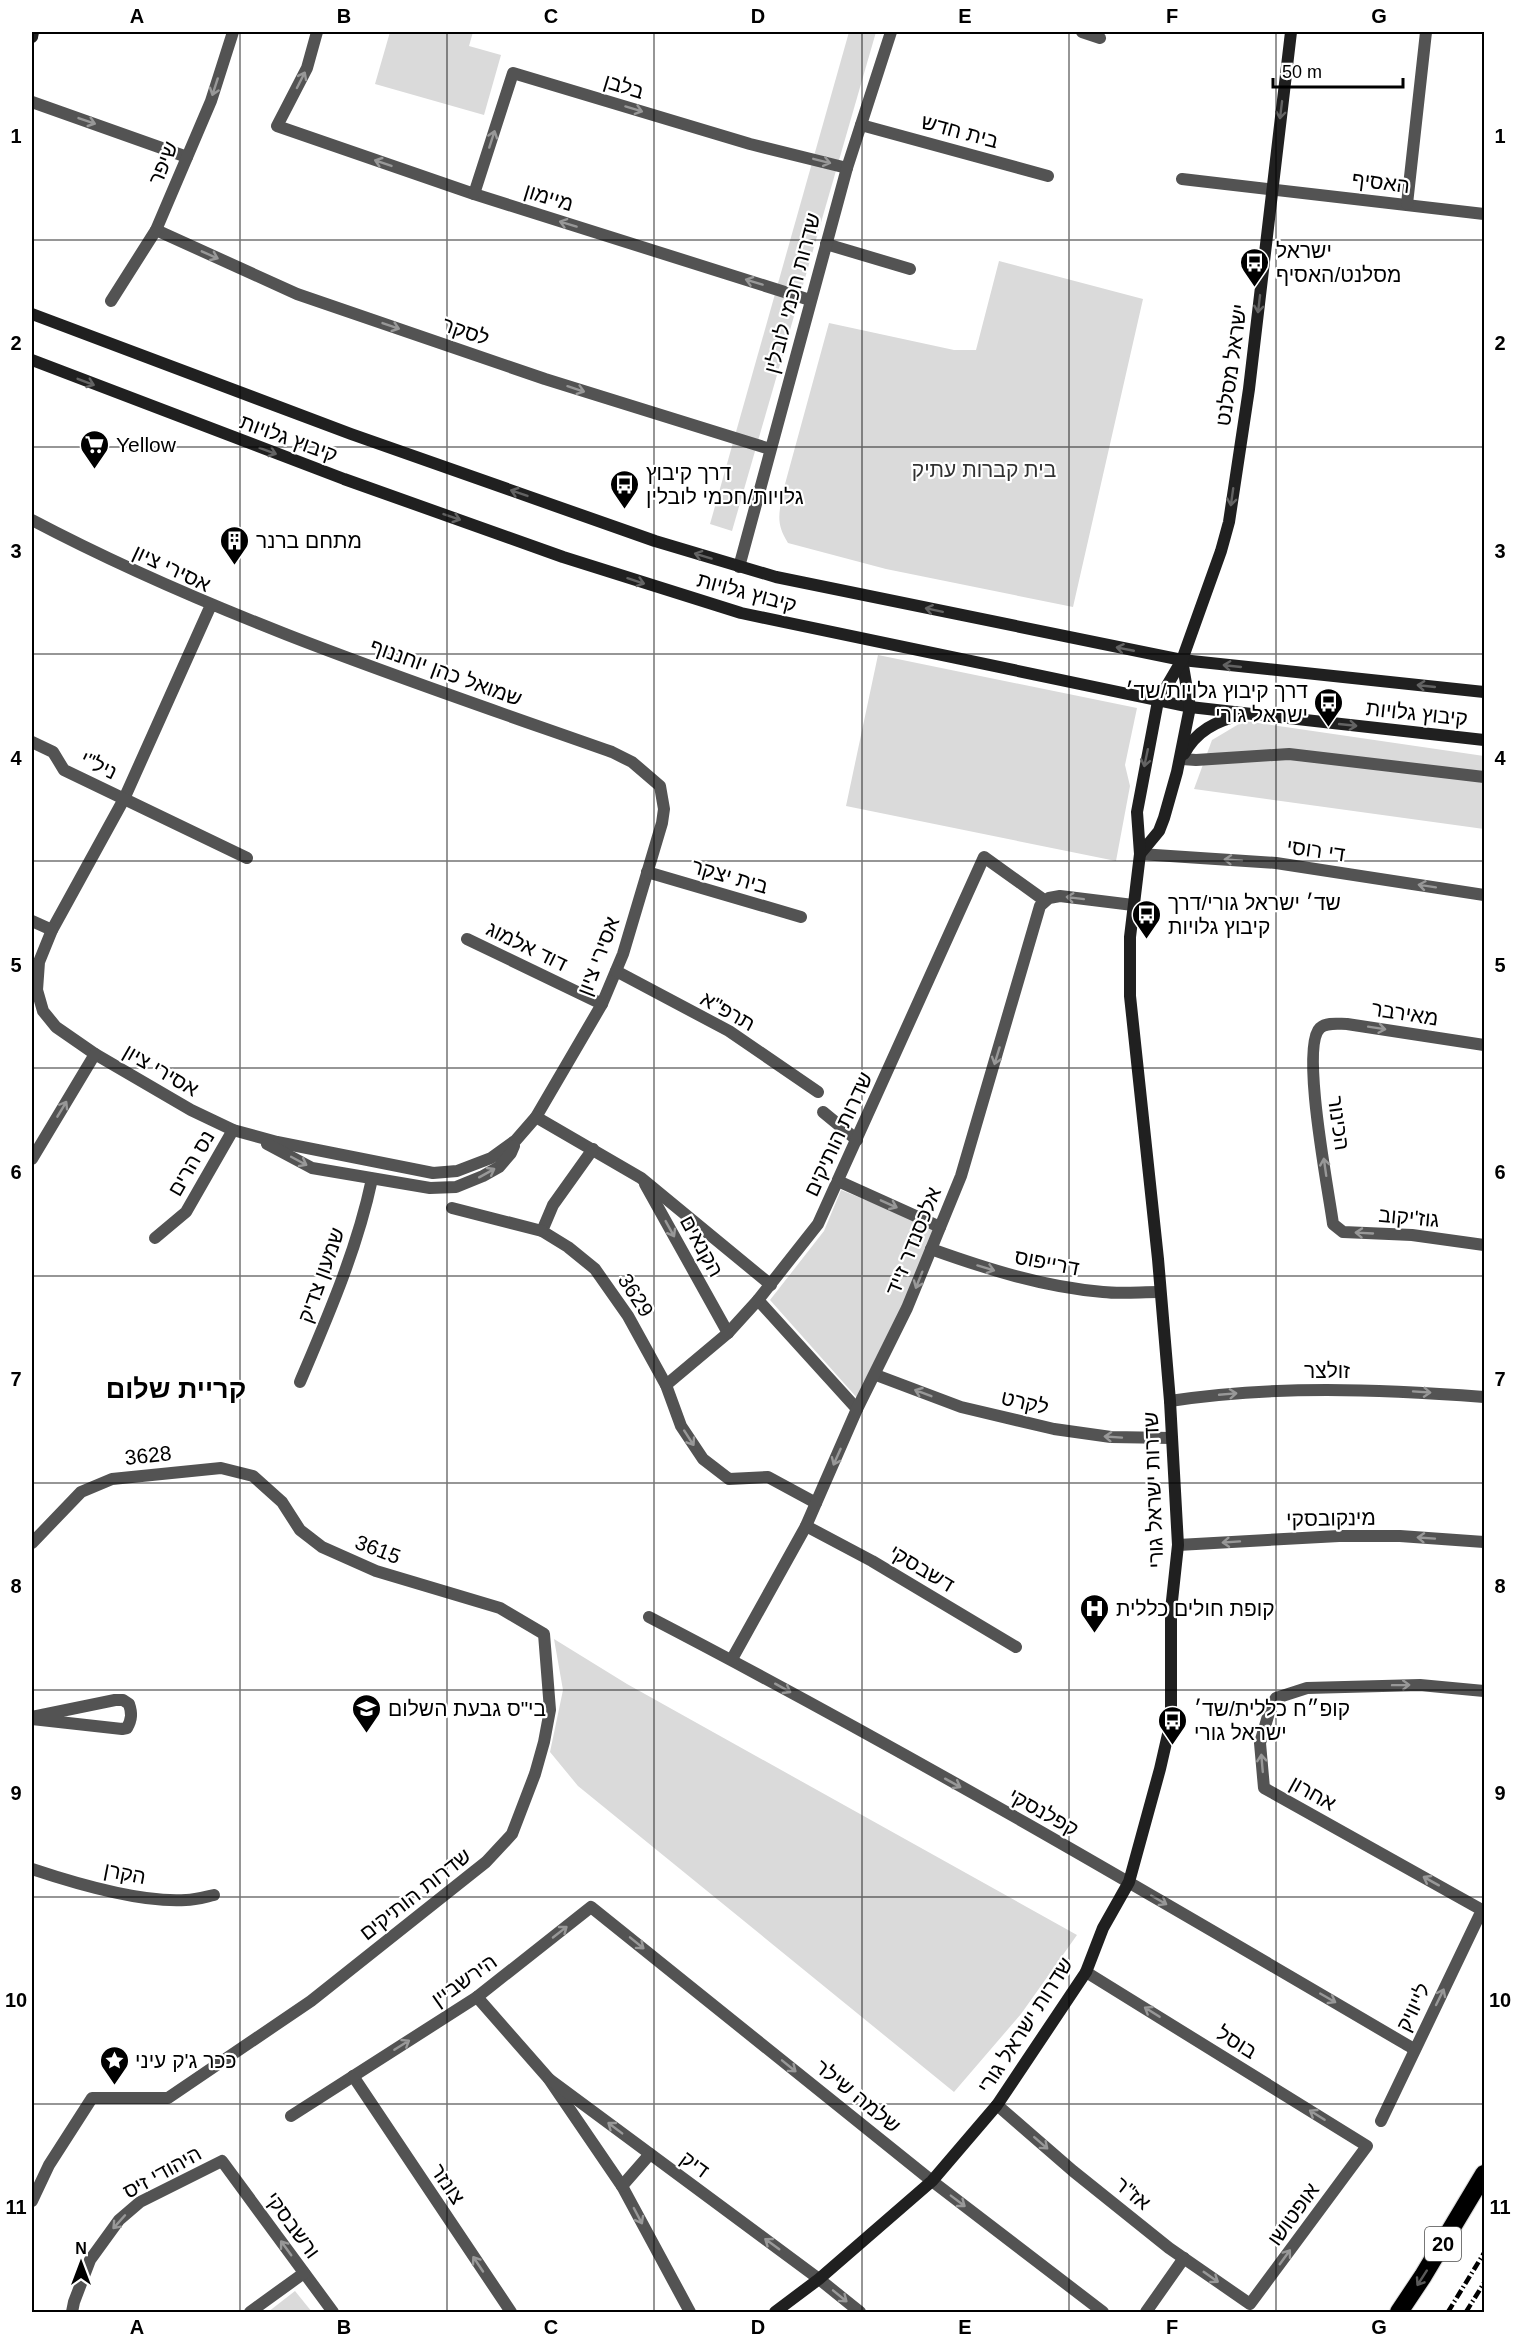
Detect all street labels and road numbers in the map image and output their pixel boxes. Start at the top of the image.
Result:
street label: בלבן [601,69,647,103]
street label: בית חדש [919,110,1001,152]
street label: שיפר [144,138,182,188]
street label: האסיף [1351,167,1411,197]
street label: מיימון [522,179,576,215]
street label: שדרות חכמי לובלין [759,210,825,376]
street label: ישראל מסלנט [1211,303,1251,427]
street label: לסקר [440,312,492,350]
street label: קיבוץ גלויות [237,410,341,466]
street label: אסירי ציון [130,540,214,596]
street label: קיבוץ גלויות [695,568,799,616]
street label: שמואל כהן יוחננוף [367,634,525,710]
street label: קיבוץ גלויות [1365,696,1469,730]
street label: ניל"י [77,746,121,784]
street label: די רוסי [1285,835,1347,866]
street label: בית יצקר [689,854,771,898]
street label: אסירי ציון [572,913,624,999]
street label: דוד אלמוג [483,917,571,976]
street label: תרפ"א [697,987,759,1035]
street label: מאירבר [1370,996,1440,1030]
street label: אסירי ציון [119,1039,203,1101]
street label: שדרות הותיקים [799,1068,877,1200]
street label: הכינור [1324,1094,1354,1152]
street label: נס הרים [163,1126,219,1200]
street label: אלכסנדר זייד [881,1184,945,1298]
street label: גוז'יקוב [1378,1203,1440,1231]
street label: הקנאים [676,1211,728,1281]
street label: שמעון צדיק [293,1224,349,1326]
street label: דרייפוס [1013,1244,1082,1280]
street label: 3629 [614,1269,658,1321]
street label: זולצר [1304,1359,1350,1382]
street label: לקרט [999,1385,1051,1419]
street label: שדרות ישראל גורי [1139,1411,1167,1569]
street label: 3628 [124,1441,172,1469]
street label: מינקובסקי [1286,1506,1376,1530]
street label: 3615 [352,1530,404,1568]
street label: דשבסקי [886,1540,959,1596]
street label: אחרון [1286,1771,1340,1815]
street label: קפלנסקי [1005,1783,1083,1841]
street label: שדרות הותיקים [355,1844,475,1944]
street label: הקרן [102,1858,148,1888]
street label: הירשביין [427,1949,501,2011]
street label: שדרות ישראל גורי [973,1953,1077,2097]
street label: לייוויק [1392,1979,1434,2035]
street label: בוסל [1213,2021,1261,2063]
street label: שלמה שילר [811,2055,905,2137]
street label: היהודי זיס [119,2141,205,2203]
street label: דיק [676,2146,714,2182]
street label: צונזר [426,2160,470,2208]
street label: אז"ר [1111,2172,1155,2214]
street label: אופטושו [1263,2178,1323,2250]
street label: ורשבסקי [261,2187,325,2263]
road number: 20 [1425,2227,1461,2261]

